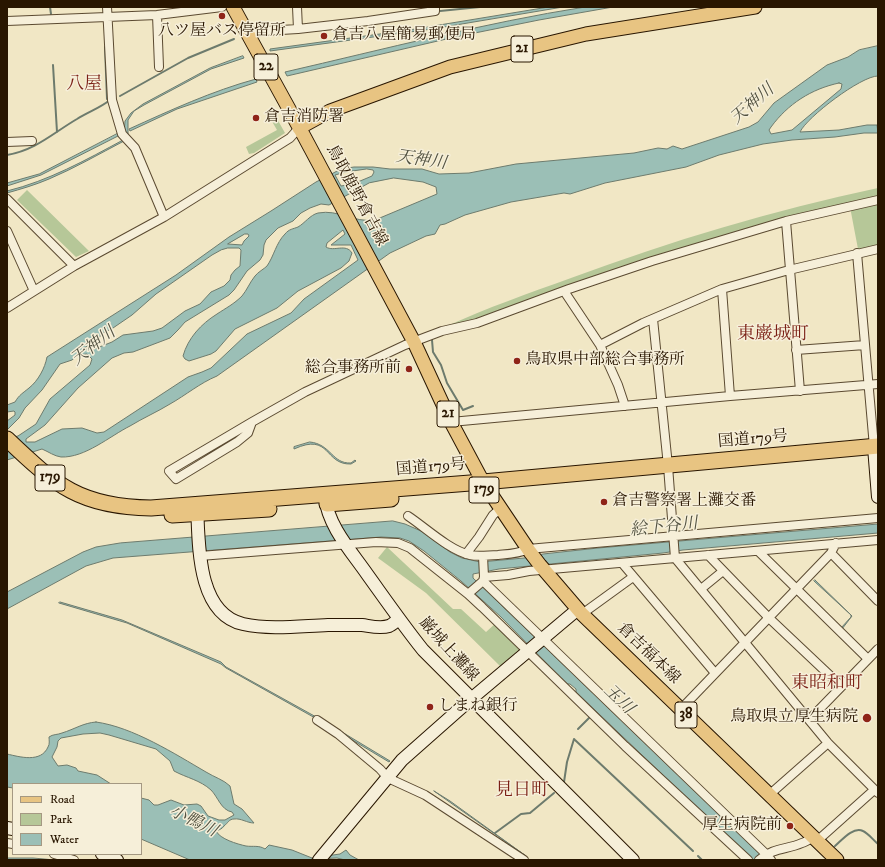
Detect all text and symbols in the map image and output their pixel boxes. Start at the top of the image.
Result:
marker: 八ツ屋バス停留所 [217,11,227,21]
place label: 八ツ屋バス停留所 [158,22,286,42]
place label: 倉吉八屋簡易郵便局 [332,26,476,46]
marker: 倉吉八屋簡易郵便局 [319,31,329,41]
road number: 21 [511,36,533,62]
road number: 22 [254,54,278,80]
district label: 八屋 [66,74,102,96]
water label: 天神川 [727,81,779,129]
place label: 倉吉消防署 [264,108,344,128]
marker: 倉吉消防署 [251,113,261,123]
street label: 鳥取鹿野倉吉線 [321,142,391,250]
water label: 天神川 [394,147,448,175]
water label: 天神川 [68,323,120,371]
district label: 東巌城町 [737,324,809,346]
place label: 鳥取県中部総合事務所 [525,351,685,371]
marker: 鳥取県中部総合事務所 [512,356,522,366]
place label: 総合事務所前 [305,359,401,379]
marker: 総合事務所前 [404,364,414,374]
road number: 21 [437,401,459,427]
street label: 国道179号 [717,427,789,453]
street label: 国道179号 [395,455,467,481]
road number: 179 [35,465,65,491]
road number: 179 [469,477,499,503]
place label: 倉吉警察署上灘交番 [612,492,756,512]
marker: 倉吉警察署上灘交番 [599,497,609,507]
water label: 絵下谷川 [629,514,699,542]
street label: 巌城上灘線 [414,614,482,686]
street label: 倉吉福本線 [613,619,683,689]
district label: 東昭和町 [791,673,863,695]
water label: 玉川 [599,681,637,719]
place label: しまね銀行 [438,697,518,717]
marker: しまね銀行 [425,702,435,712]
road number: 38 [675,702,697,728]
place label: 鳥取県立厚生病院 [730,708,858,728]
marker: 鳥取県立厚生病院 [861,712,873,724]
district label: 見日町 [495,780,549,802]
legend [12,783,142,855]
text: Road [50,792,75,807]
water label: 小鴨川 [166,802,220,842]
text: Park [50,812,72,827]
place label: 厚生病院前 [702,816,782,836]
marker: 厚生病院前 [785,821,795,831]
text: Water [50,832,79,847]

